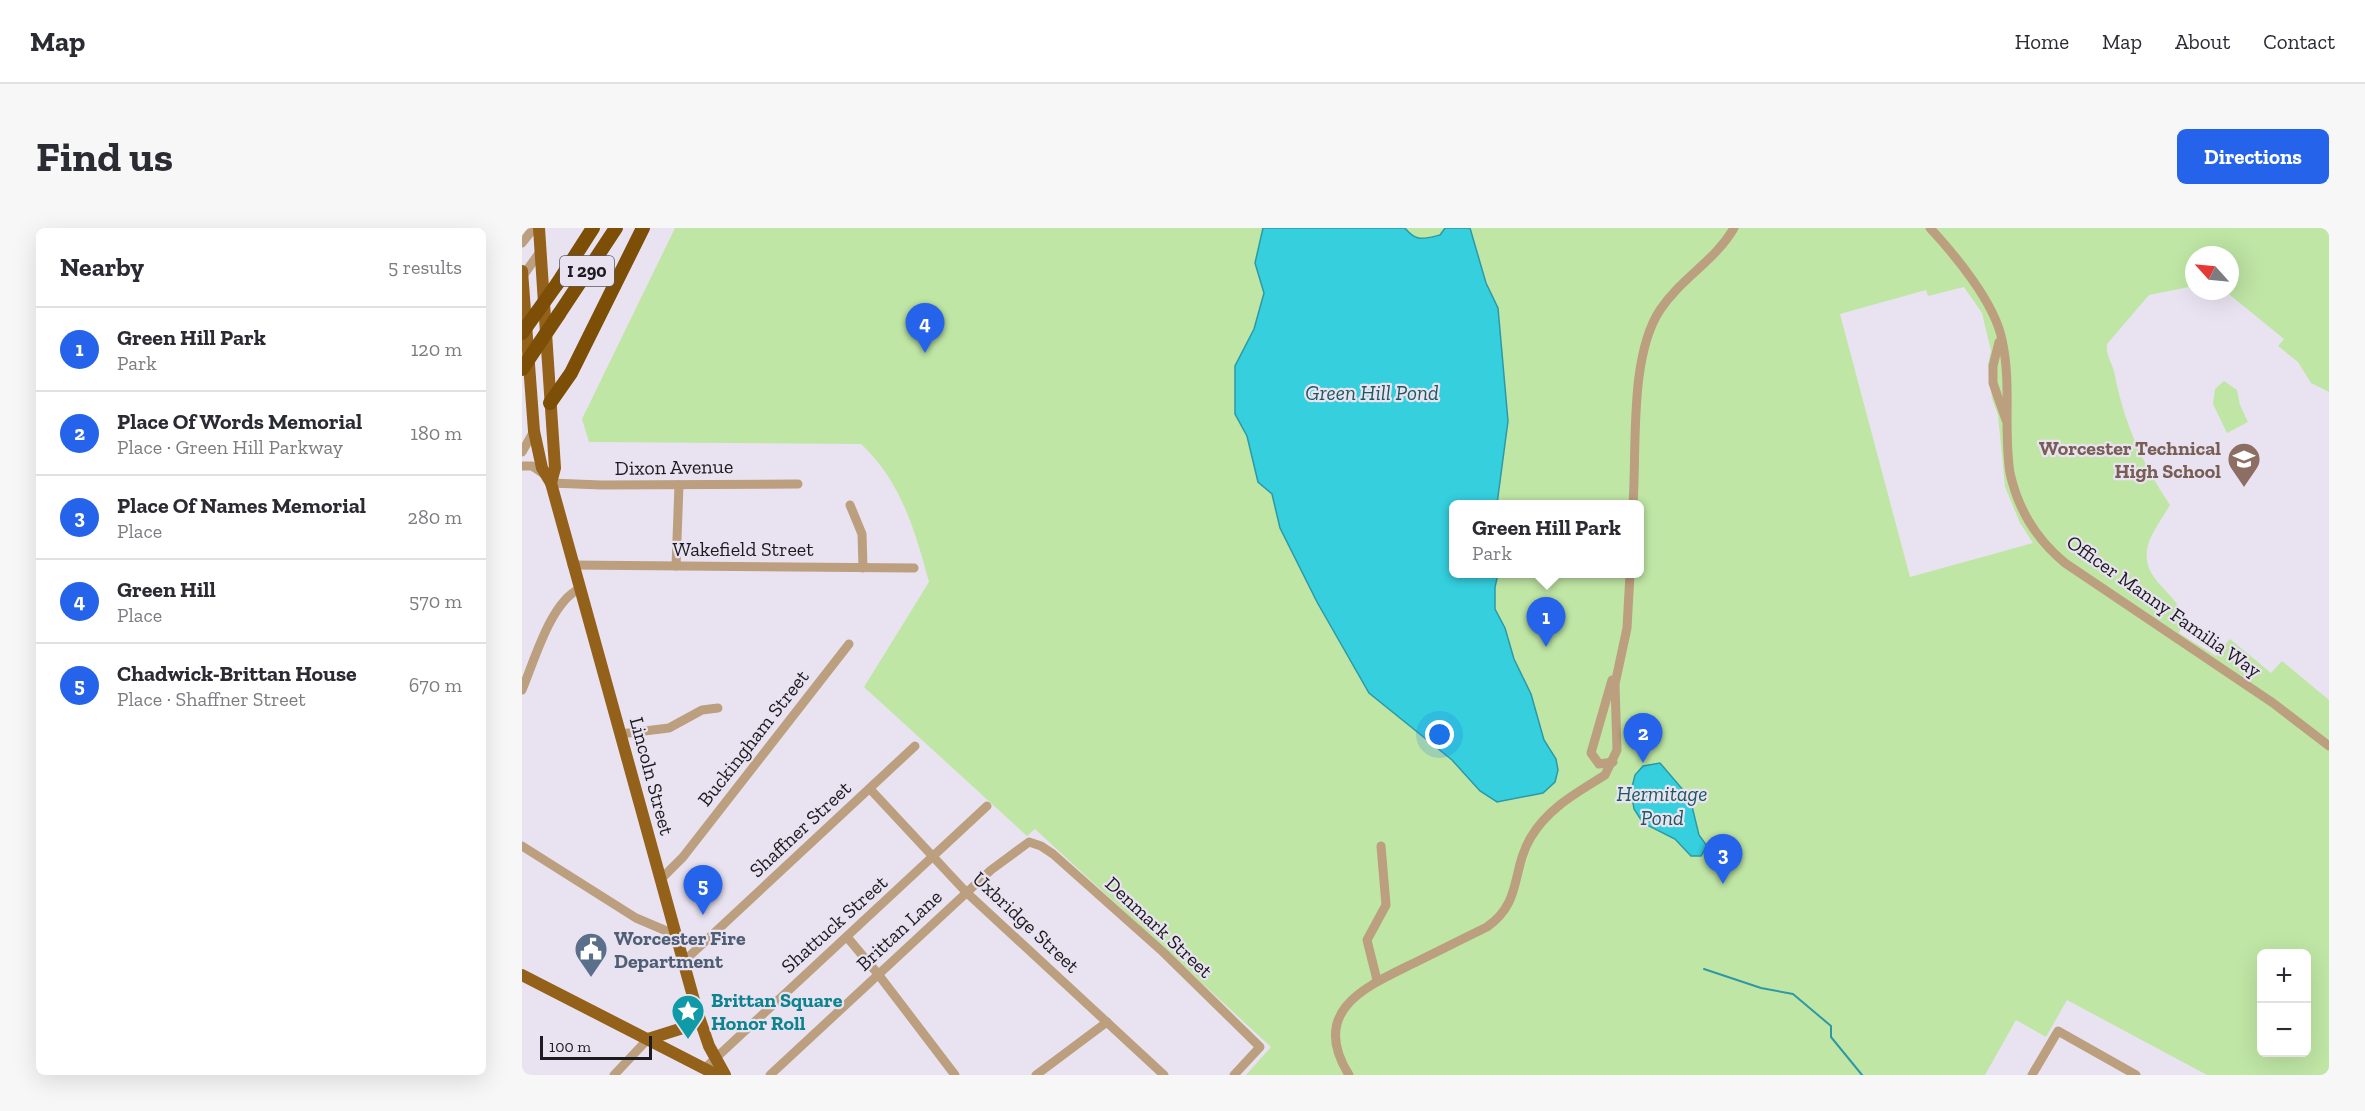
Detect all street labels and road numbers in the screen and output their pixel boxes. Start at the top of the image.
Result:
road number: I 290 [560,256,614,286]
street label: Dixon Avenue [614,454,734,480]
street label: Officer Manny Familia Way [2062,530,2267,683]
street label: Wakefield Street [672,537,814,561]
street label: Buckingham Street [692,665,814,811]
street label: Lincoln Street [625,714,679,838]
street label: Shaffner Street [744,775,856,882]
street label: Uxbridge Street [968,866,1085,978]
street label: Shattuck Street [776,870,892,978]
street label: Denmark Street [1100,871,1218,983]
street label: Brittan Lane [851,884,947,976]

